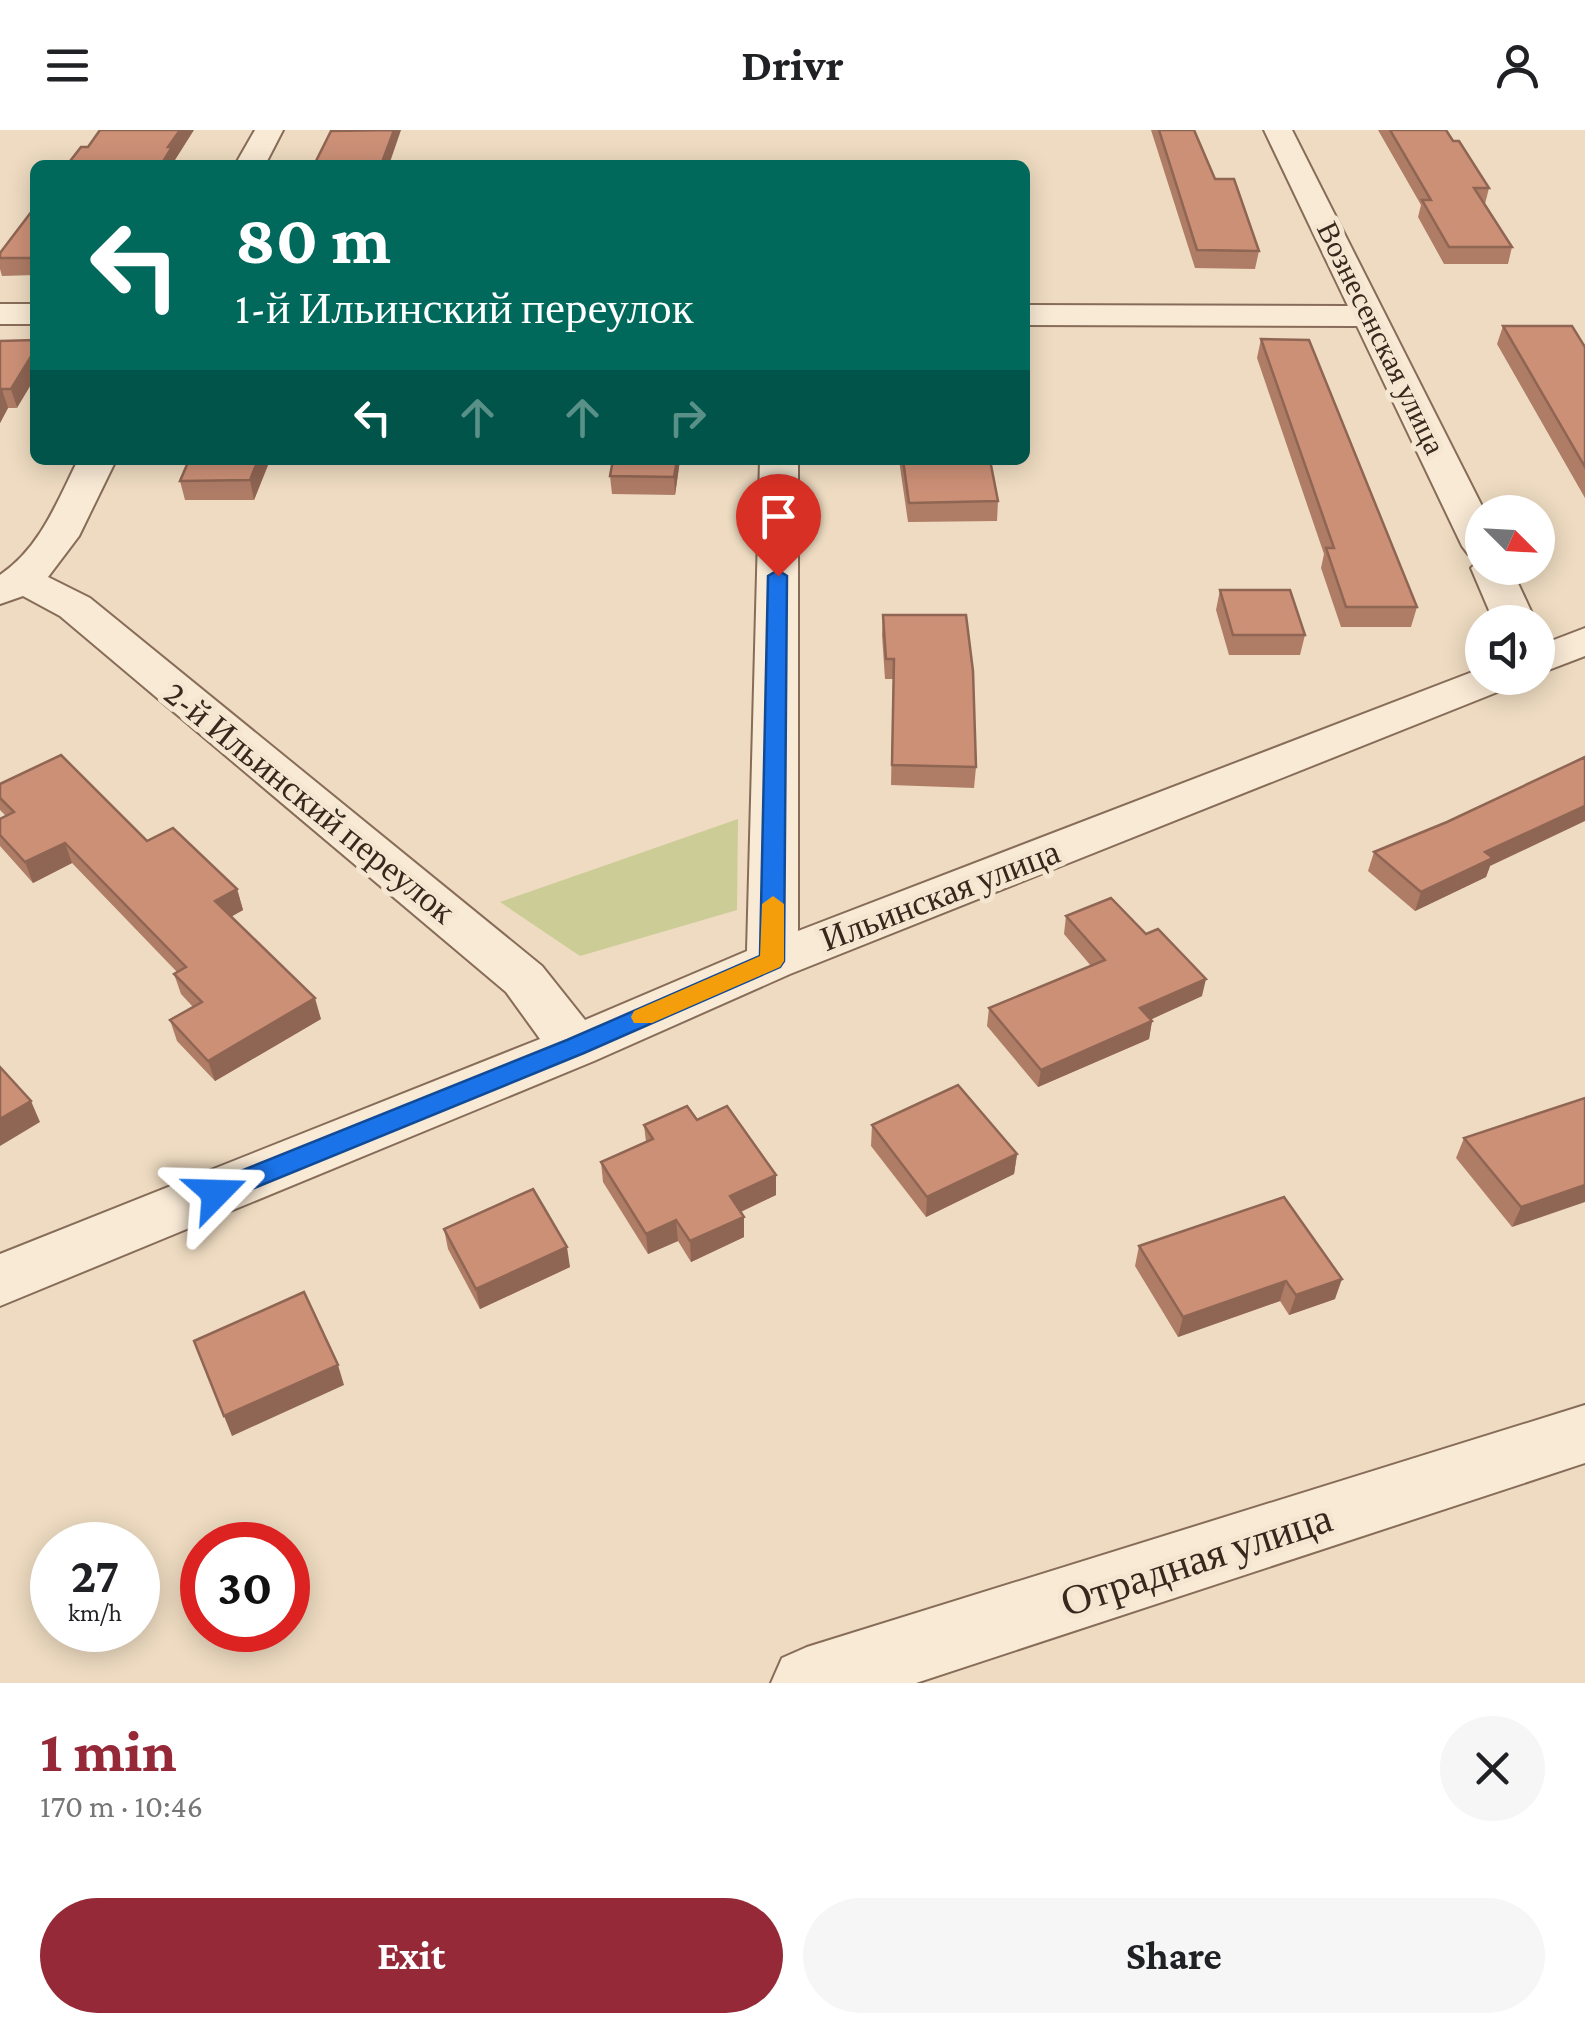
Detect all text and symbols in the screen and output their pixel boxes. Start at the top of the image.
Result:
icon: menu [40,38,95,93]
icon: person [1490,38,1545,93]
text: Drivr [741,40,844,90]
icon: left [70,200,200,330]
text: 80 m [235,200,391,278]
street label: Вознесенская улица [1311,216,1452,459]
text: 1-й Ильинский переулок [235,283,694,333]
icon: left [345,390,400,445]
icon: ahead [450,390,505,445]
icon: ahead [555,390,610,445]
icon: right [660,390,715,445]
pin [736,474,821,577]
icon: arrive [751,489,806,544]
north arrow [1465,495,1555,585]
map controls [1465,495,1555,695]
button: sound [1465,605,1555,695]
street label: 2-й Ильинский переулок [157,673,463,932]
street label: Ильинская улица [815,832,1066,959]
position arrow [164,1141,268,1245]
street label: Отрадная улица [1055,1493,1338,1625]
speed limit sign: 30 [180,1522,310,1652]
text: 27 [71,1547,119,1603]
text: km/h [68,1599,122,1626]
button: close [1440,1716,1545,1821]
text: 1 min [40,1717,177,1784]
text: 170 m · 10:46 [40,1788,203,1824]
button: Exit [40,1898,783,2013]
button: Share [803,1898,1545,2013]

